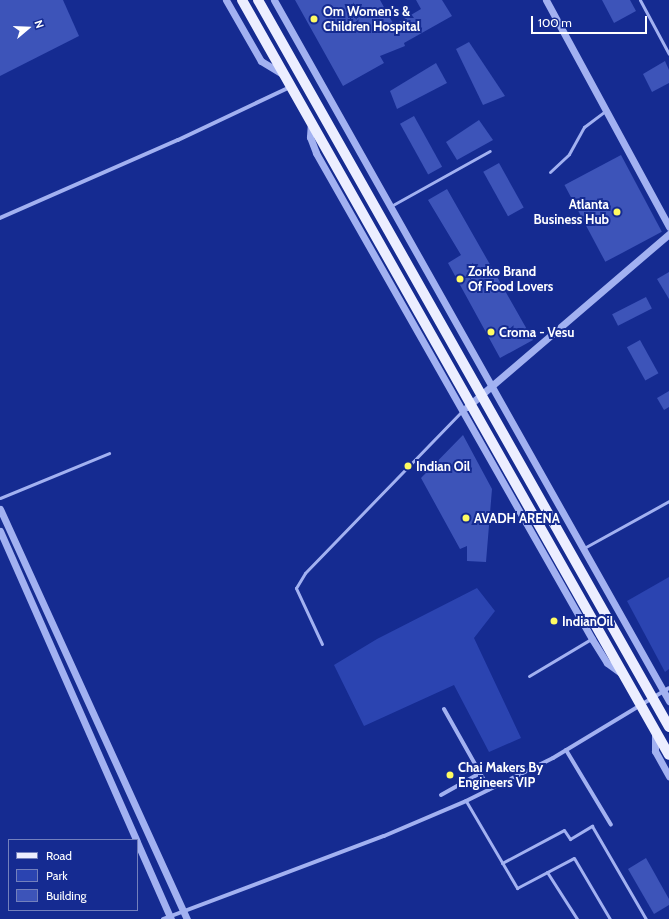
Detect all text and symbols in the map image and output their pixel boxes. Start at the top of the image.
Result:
place label: Om Women's & Children Hospital [323,4,420,35]
north arrow [8,8,48,48]
scale bar [533,8,649,34]
marker: Om Women's & Children Hospital [308,13,320,25]
text: 100 m [538,15,572,30]
text: N [31,18,47,30]
place label: Atlanta Business Hub [533,197,609,228]
marker: Atlanta Business Hub [612,207,622,217]
place label: Zorko Brand Of Food Lovers [468,264,553,295]
marker: Zorko Brand Of Food Lovers [455,274,465,284]
place label: Croma - Vesu [499,324,574,340]
marker: Croma - Vesu [486,327,496,337]
place label: Indian Oil [416,458,470,474]
marker: Indian Oil [403,461,413,471]
place label: AVADH ARENA [474,510,560,526]
marker: AVADH ARENA [461,513,471,523]
place label: IndianOil [562,613,613,629]
marker: IndianOil [549,616,559,626]
place label: Chai Makers By Engineers VIP [458,760,543,791]
marker: Chai Makers By Engineers VIP [445,770,455,780]
legend [8,839,138,911]
text: Road [46,848,72,863]
text: Park [46,868,68,883]
text: Building [46,888,87,903]

